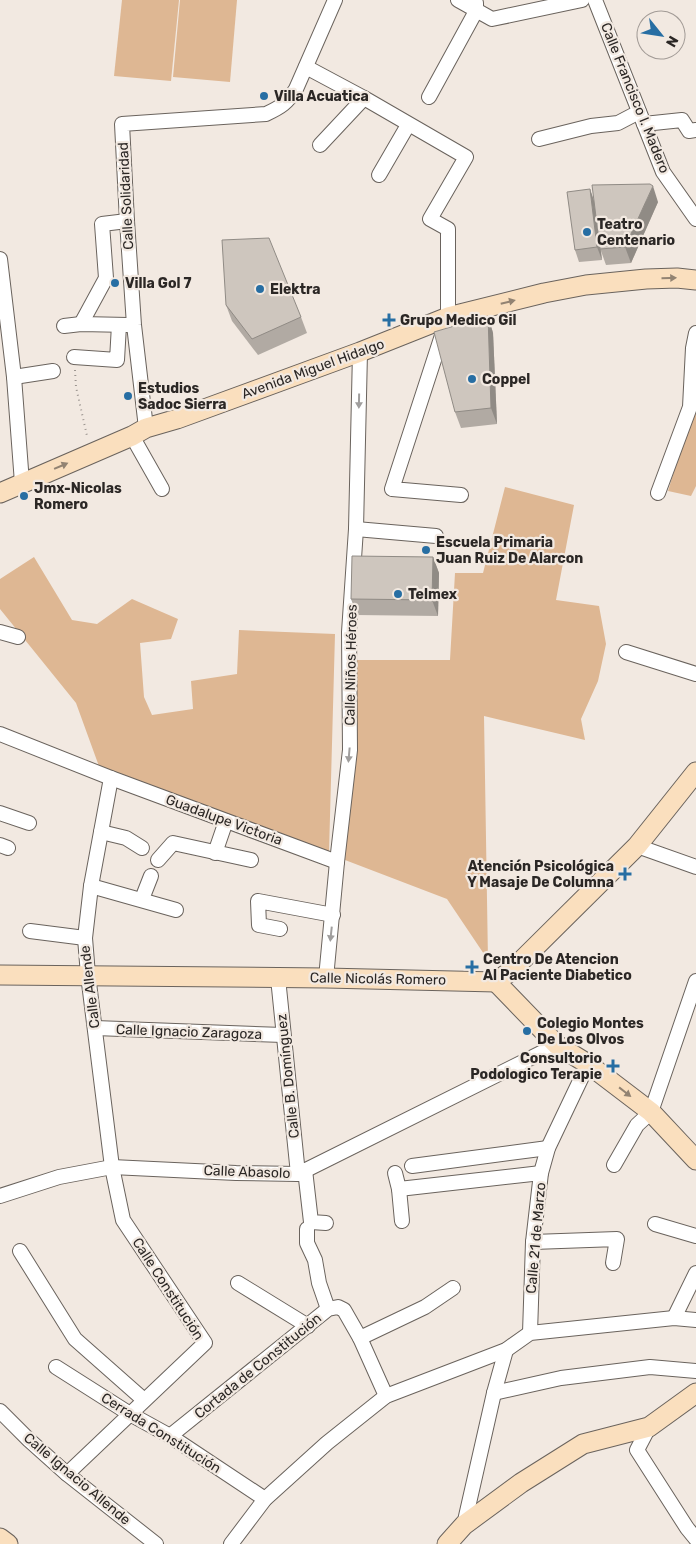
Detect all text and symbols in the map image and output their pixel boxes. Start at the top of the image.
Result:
north arrow [636,10,686,60]
street label: Calle Francisco I. Madero [597,20,673,176]
text: N [662,33,682,50]
place label: Villa Acuatica [274,88,369,105]
marker: Villa Acuatica [258,90,270,102]
street label: Calle Solidaridad [115,142,137,250]
place label: Teatro Centenario [597,216,675,249]
marker: Teatro Centenario [581,226,593,238]
one-way arrow [661,274,677,282]
place label: Villa Gol 7 [125,275,191,292]
marker: Villa Gol 7 [109,277,121,289]
place label: Elektra [270,281,321,298]
marker: Elektra [254,283,266,295]
one-way arrow [501,298,516,306]
place label: Grupo Medico Gil [400,312,516,329]
marker: Grupo Medico Gil [382,313,396,327]
street label: Avenida Miguel Hidalgo [239,335,387,403]
place label: Coppel [482,371,530,388]
marker: Coppel [466,373,478,385]
place label: Estudios Sadoc Sierra [138,380,227,413]
marker: Estudios Sadoc Sierra [122,390,134,402]
one-way arrow [355,393,363,409]
one-way arrow [54,462,68,470]
place label: Jmx-Nicolas Romero [34,480,122,513]
marker: Jmx-Nicolas Romero [18,490,30,502]
place label: Escuela Primaria Juan Ruiz De Alarcon [436,534,583,567]
marker: Escuela Primaria Juan Ruiz De Alarcon [420,544,432,556]
place label: Telmex [408,586,458,603]
marker: Telmex [392,588,404,600]
street label: Calle Niños Héroes [341,604,361,726]
one-way arrow [345,748,353,764]
street label: Guadalupe Victoria [163,791,285,849]
place label: Atención Psicológica Y Masaje De Columna [467,858,614,891]
marker: Atención Psicológica Y Masaje De Columna [618,867,632,881]
one-way arrow [327,927,335,943]
street label: Calle Allende [76,944,104,1029]
place label: Centro De Atencion Al Paciente Diabetico [483,951,632,984]
marker: Centro De Atencion Al Paciente Diabetico [465,960,479,974]
street label: Calle Nicolás Romero [310,969,446,989]
street label: Calle B. Domínguez [273,1013,303,1139]
place label: Colegio Montes De Los Olvos [537,1015,644,1048]
street label: Calle Ignacio Zaragoza [116,1021,262,1043]
marker: Colegio Montes De Los Olvos [521,1025,533,1037]
place label: Consultorio Podologico Terapie [470,1050,602,1083]
marker: Consultorio Podologico Terapie [606,1059,620,1073]
one-way arrow [619,1087,632,1098]
street label: Calle Abasolo [203,1162,291,1182]
street label: Calle 21 de Marzo [523,1182,549,1294]
street label: Calle Constitución [129,1235,207,1343]
street label: Cortada de Constitución [191,1310,325,1422]
street label: Cerrada Constitución [98,1389,224,1477]
street label: Calle Ignacio Allende [20,1429,134,1529]

